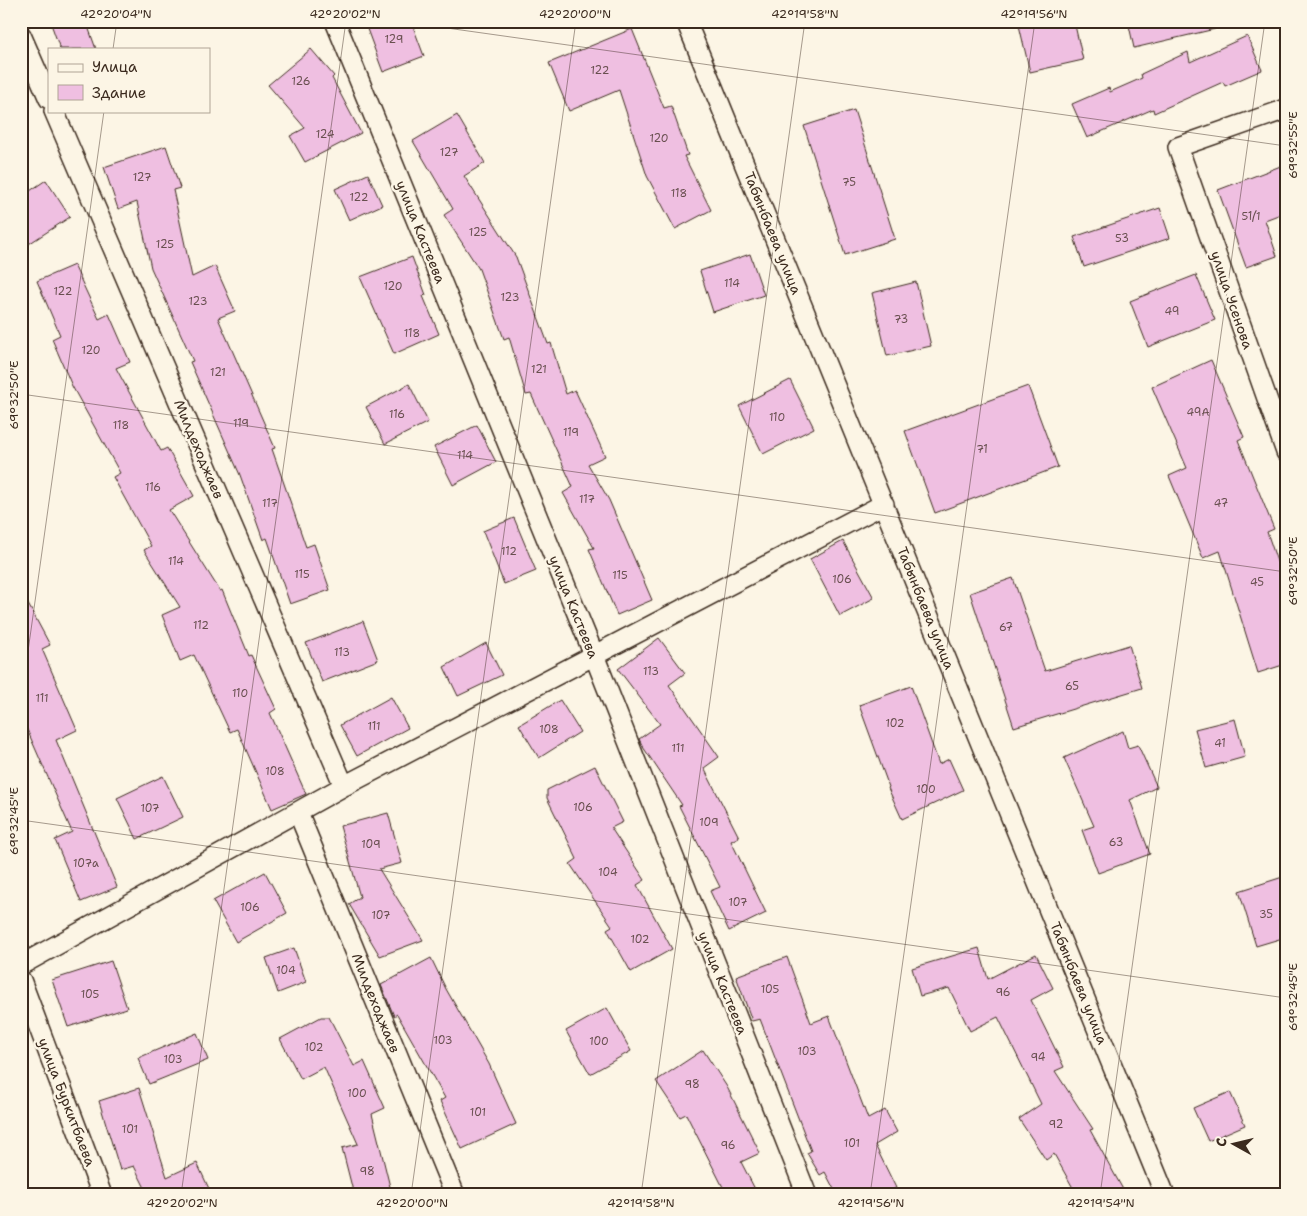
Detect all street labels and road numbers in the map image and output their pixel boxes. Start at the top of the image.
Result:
street label: Табынбаева улица [740,169,806,297]
street label: улица Кастеева [392,178,450,286]
street label: улица Усенова [1207,248,1257,352]
street label: Милдеходжаев [170,397,228,501]
street label: Табынбаева улица [893,544,959,672]
street label: улица Кастеева [545,553,603,661]
street label: Табынбаева улица [1046,919,1112,1047]
street label: улица Кастеева [694,929,752,1037]
street label: Милдеходжаев [348,951,404,1055]
street label: улица Буркитбаева [34,1035,100,1169]

